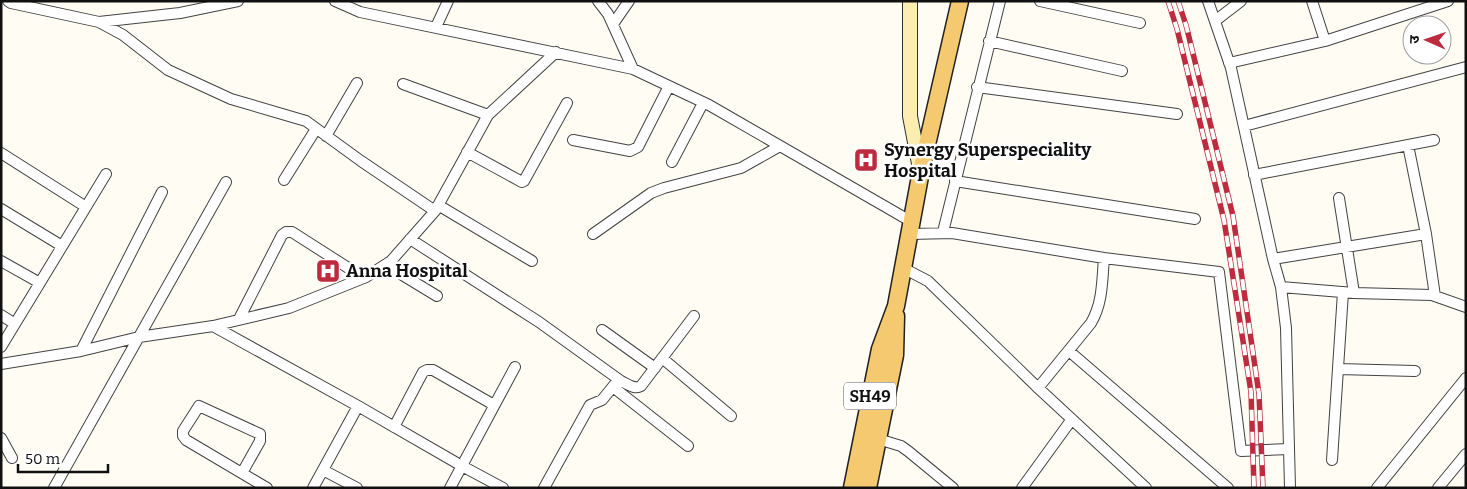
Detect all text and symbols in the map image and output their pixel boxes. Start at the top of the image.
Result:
north arrow [1402,15,1452,65]
text: उ [1406,34,1423,44]
place label: Synergy Superspeciality Hospital [884,139,1092,182]
hospital icon: Synergy Superspeciality Hospital [853,147,879,173]
hospital icon: Anna Hospital [315,258,341,284]
place label: Anna Hospital [346,260,468,282]
road number: SH49 [844,382,896,410]
scale bar [18,442,108,474]
text: 50 m [25,450,61,468]

